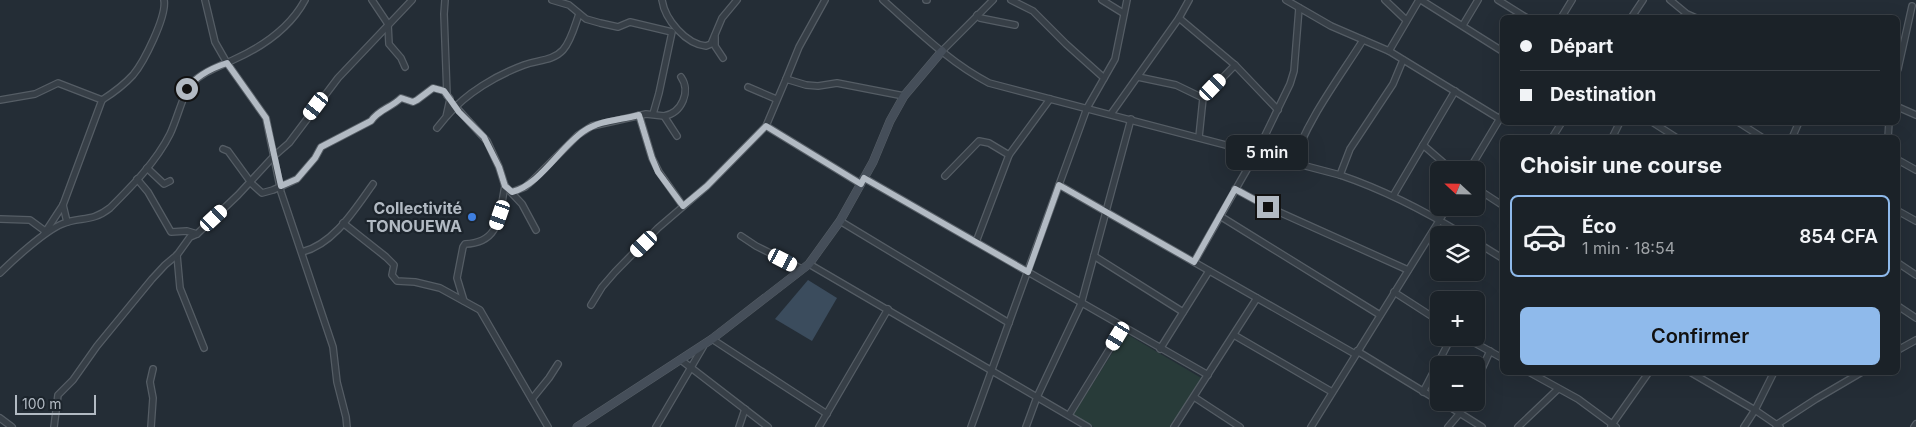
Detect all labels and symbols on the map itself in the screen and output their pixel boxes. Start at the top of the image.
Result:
car [1197,71,1228,103]
route start [176,78,198,100]
car [300,90,331,122]
callout: 5 min [1227,134,1309,170]
north arrow [1430,161,1485,216]
route end [1257,196,1279,218]
place label: Collectivité TONOUEWA [366,198,462,236]
car [488,198,511,232]
car [197,202,230,234]
marker: Collectivité TONOUEWA [466,211,478,223]
car [627,228,660,260]
car [766,247,799,273]
car [1103,319,1132,353]
scale bar [15,392,96,415]

